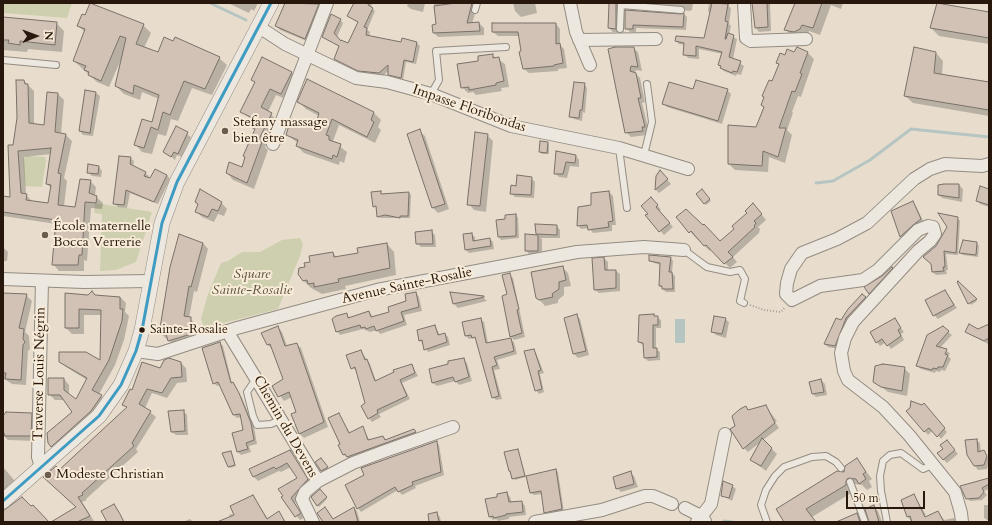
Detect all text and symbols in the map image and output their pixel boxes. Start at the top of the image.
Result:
north arrow [16,16,56,56]
text: N [41,31,56,41]
street label: Impasse Floribondas [410,82,528,136]
place label: Stefany massage bien être [233,115,328,148]
marker: Stefany massage bien être [220,126,230,136]
place label: École maternelle Bocca Verrerie [53,219,151,252]
marker: École maternelle Bocca Verrerie [40,230,50,240]
street label: Avenue Sainte-Rosalie [340,264,474,308]
park label: Square Sainte-Rosalie [212,267,292,300]
street label: Traverse Louis Négrin [30,307,50,441]
place label: Sainte-Rosalie [150,322,228,338]
marker: Sainte-Rosalie [137,325,147,335]
street label: Chemin du Devens [249,373,321,481]
place label: Modeste Christian [56,467,164,483]
marker: Modeste Christian [43,470,53,480]
scale bar [848,483,927,509]
text: 50 m [853,490,879,506]

